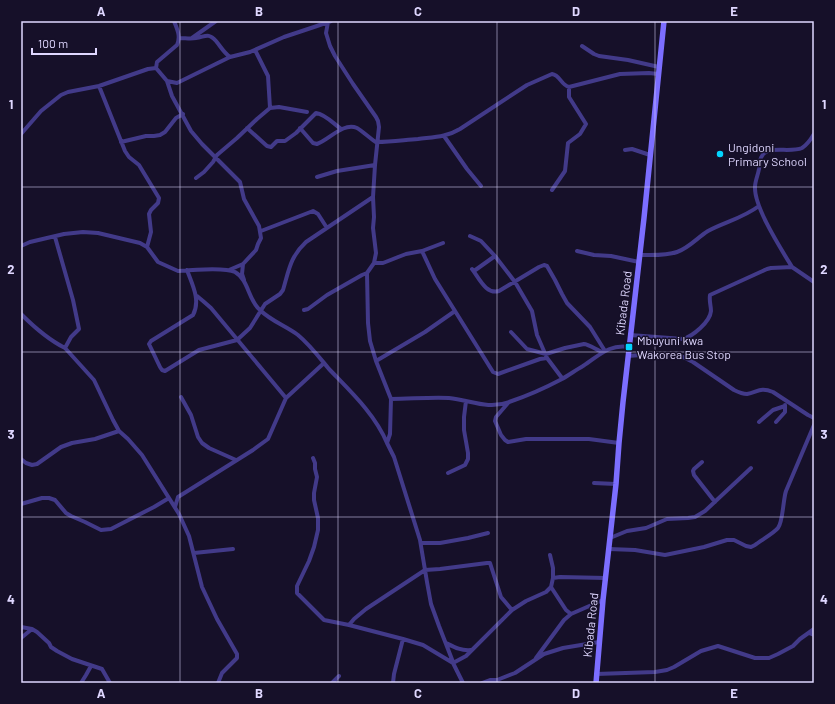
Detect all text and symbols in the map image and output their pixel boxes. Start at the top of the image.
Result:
text: A [97,3,106,19]
text: B [255,3,263,19]
text: C [414,3,422,19]
text: D [572,3,580,19]
text: E [730,3,738,19]
scale bar [32,30,96,56]
text: 100 m [38,36,68,50]
text: 1 [9,96,13,112]
text: 1 [822,96,826,112]
place label: Ungidoni Primary School [728,140,807,168]
marker: Ungidoni Primary School [715,149,725,159]
text: 2 [7,261,15,277]
text: 2 [820,261,828,277]
street label: Kibada Road [612,270,634,336]
place label: Mbuyuni kwa Wakorea Bus Stop [637,333,731,361]
marker: Mbuyuni kwa Wakorea Bus Stop [624,342,634,352]
text: 3 [7,426,15,442]
text: 3 [820,426,828,442]
text: 4 [7,591,15,607]
text: 4 [820,591,828,607]
street label: Kibada Road [580,592,600,658]
text: A [97,685,106,701]
text: B [255,685,263,701]
text: C [414,685,422,701]
text: D [572,685,580,701]
text: E [730,685,738,701]

